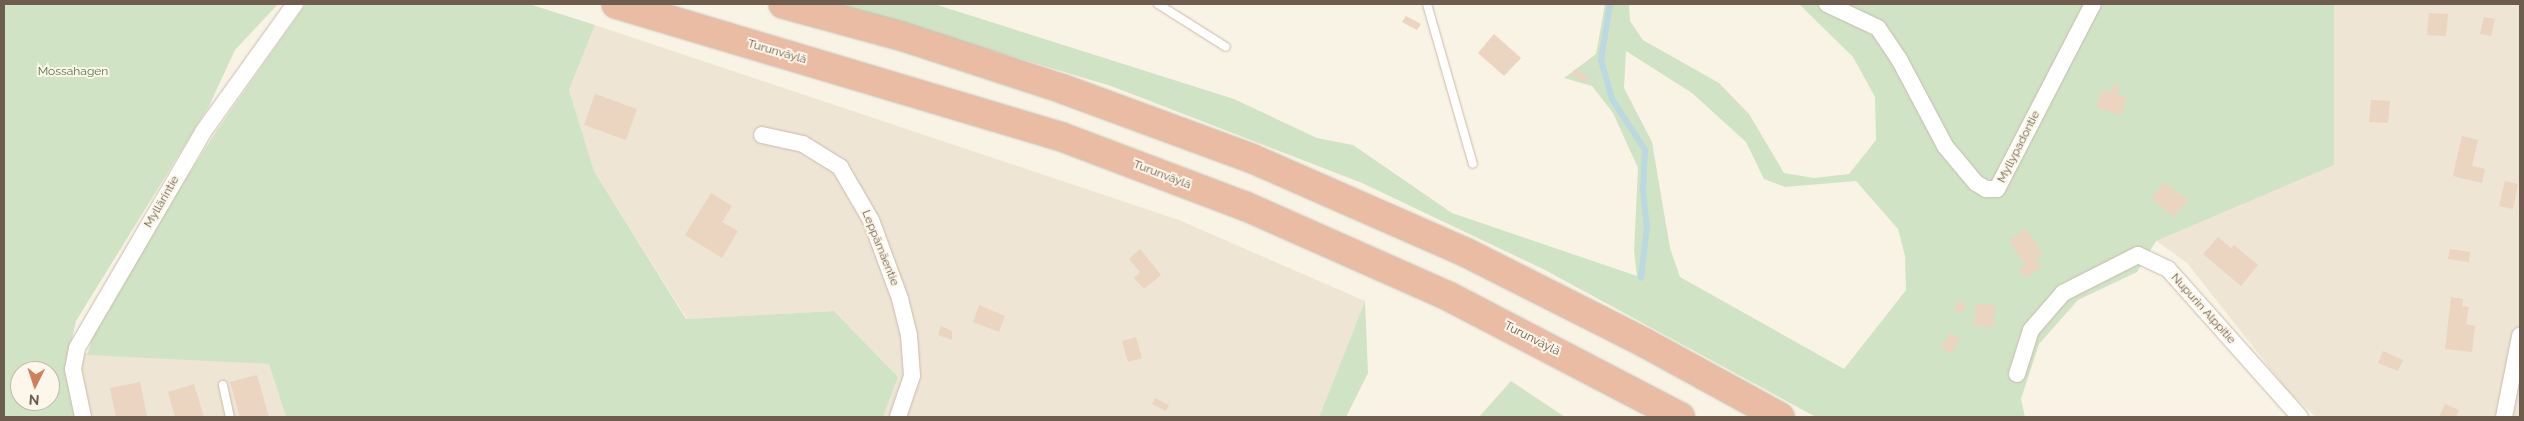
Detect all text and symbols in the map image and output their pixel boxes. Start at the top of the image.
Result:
street label: Turunväylä [746,37,808,67]
park label: Mossahagen [38,65,108,79]
street label: Myllypadontie [1995,109,2043,185]
street label: Turunväylä [1131,157,1193,193]
street label: Myllärintie [141,173,183,231]
street label: Leppämäentie [858,208,902,288]
street label: Nupurin Alppitie [2167,271,2239,347]
street label: Turunväylä [1502,319,1562,359]
north arrow [10,361,60,411]
text: N [28,392,40,408]

